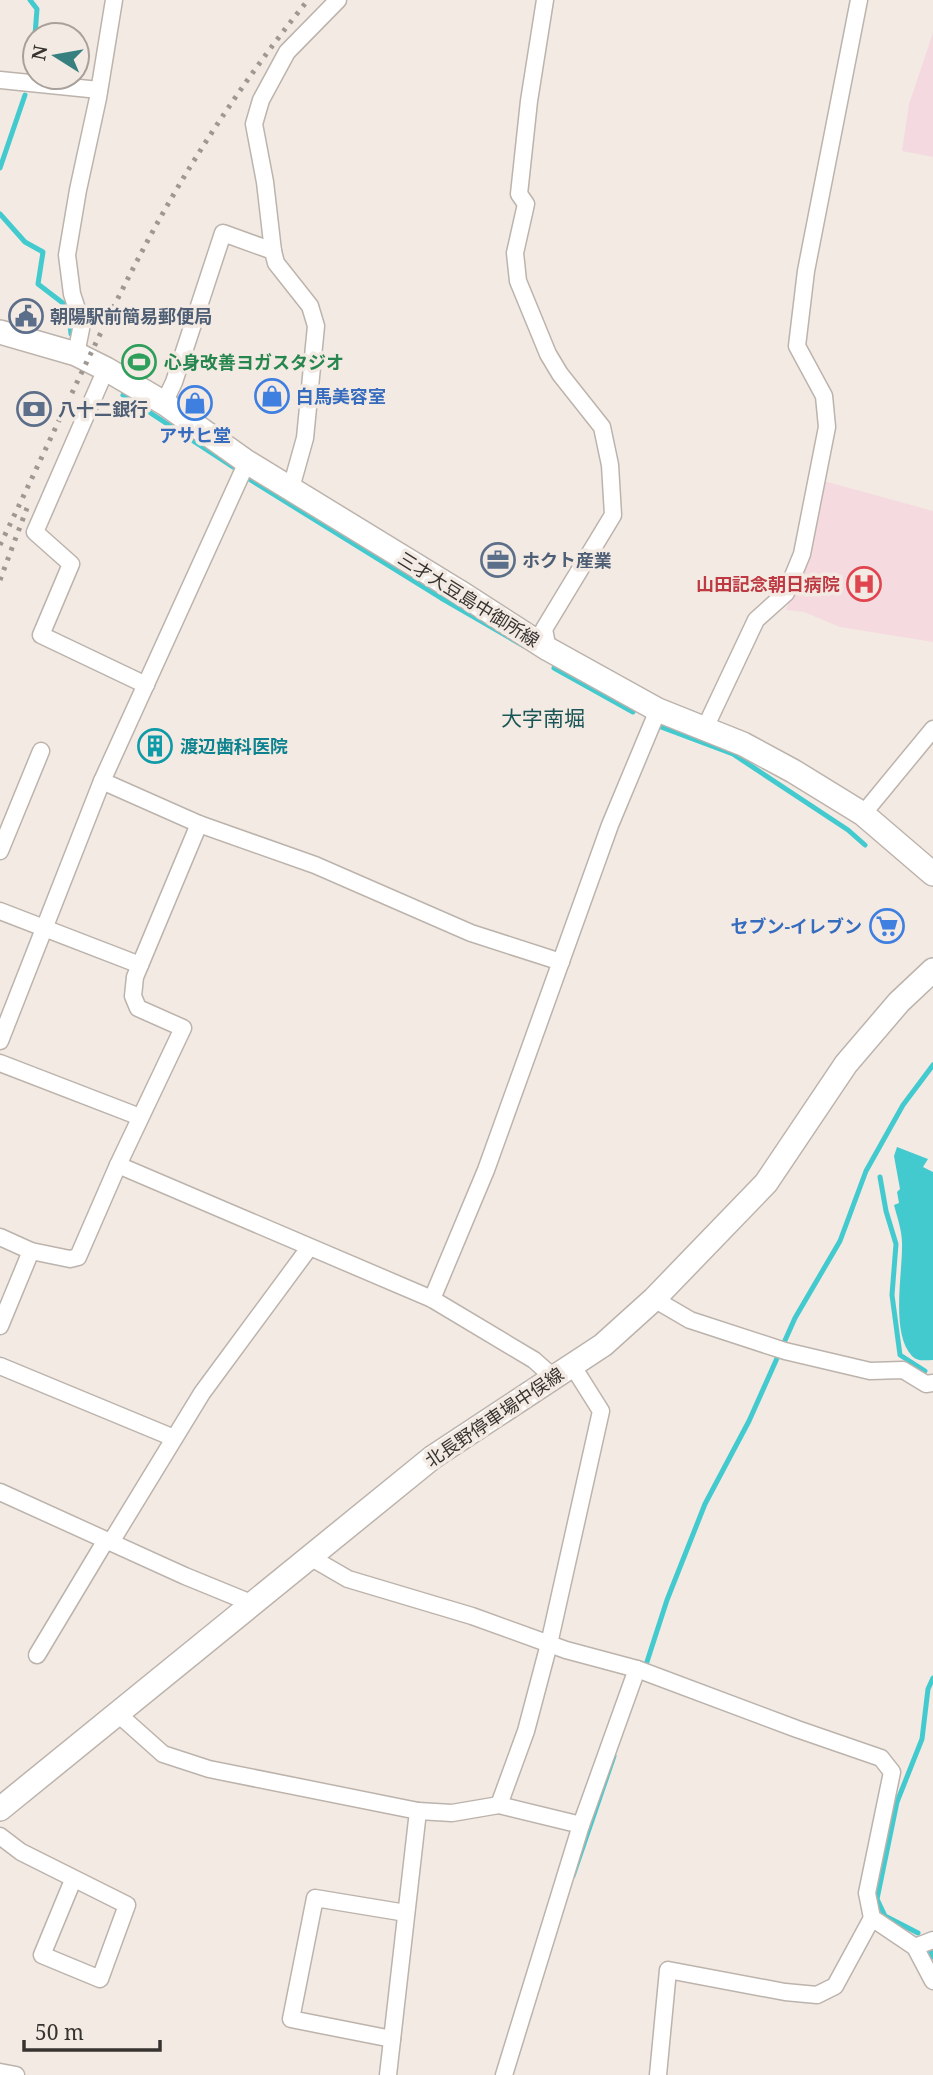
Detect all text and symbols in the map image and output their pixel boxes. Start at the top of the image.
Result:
north arrow [21,21,91,91]
text: N [25,43,54,63]
public building icon: 朝陽駅前簡易郵便局 [7,297,45,335]
place label: 朝陽駅前簡易郵便局 [50,304,212,328]
sports icon: 心身改善ヨガスタジオ [120,343,158,381]
place label: 心身改善ヨガスタジオ [164,350,344,374]
shop icon: 白馬美容室 [253,377,291,415]
shop icon: アサヒ堂 [176,384,214,422]
place label: 白馬美容室 [296,384,386,408]
bank icon: 八十二銀行 [15,390,53,428]
place label: 八十二銀行 [58,397,148,421]
place label: アサヒ堂 [159,423,231,447]
office icon: ホクト産業 [479,541,517,579]
street label: 三才大豆島中御所線 [394,546,544,652]
place label: ホクト産業 [522,548,612,572]
hospital icon: 山田記念朝日病院 [845,565,883,603]
place label: 山田記念朝日病院 [696,572,840,596]
district label: 大字南堀 [501,704,585,732]
building icon: 渡辺歯科医院 [136,727,174,765]
place label: 渡辺歯科医院 [180,734,288,758]
supermarket icon: セブン-イレブン [868,907,906,945]
place label: セブン-イレブン [730,914,862,938]
street label: 北長野停車場中俣線 [420,1362,568,1472]
scale bar [24,2008,161,2052]
text: 50 m [35,2018,84,2046]

